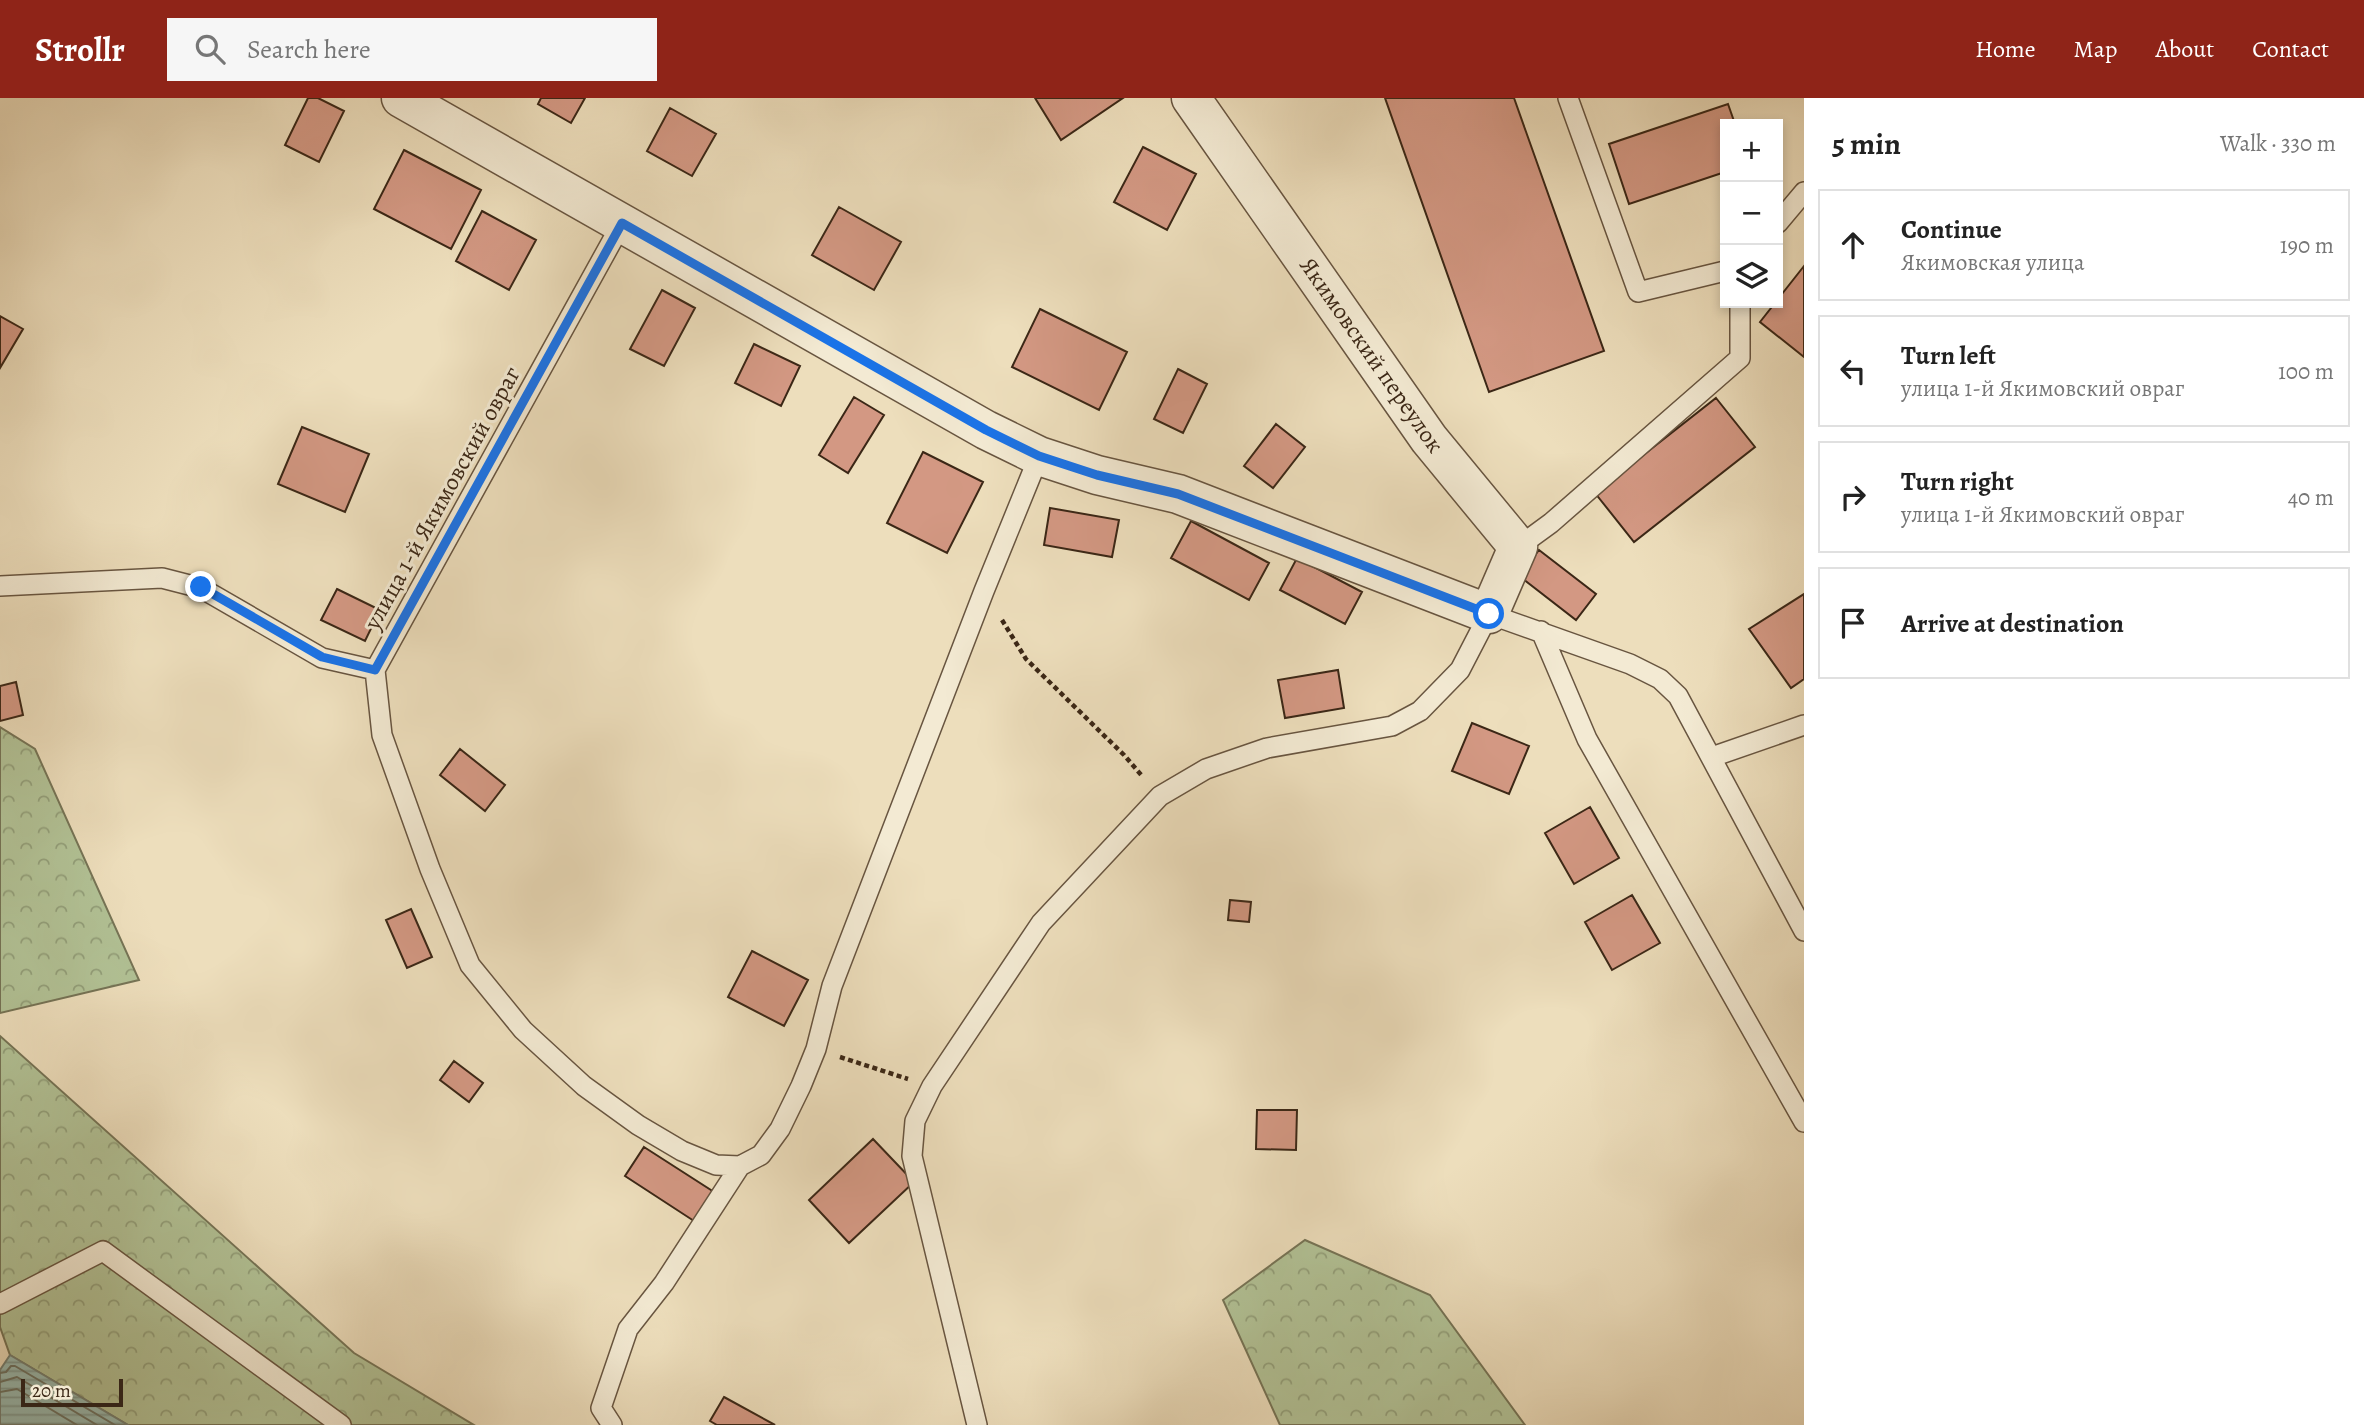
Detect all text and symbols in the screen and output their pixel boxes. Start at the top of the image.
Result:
search box [167,18,657,81]
text: Strollr [35,27,125,72]
icon: search [191,30,229,68]
text: Search here [247,32,371,67]
text: Home [1975,33,2036,65]
text: Map [2074,33,2118,65]
text: About [2156,33,2214,65]
text: Contact [2252,33,2329,65]
map controls [1720,119,1783,308]
button: + [1720,119,1783,182]
text: 5 min [1832,124,1901,164]
text: Walk · 330 m [2220,128,2336,159]
button: − [1720,182,1783,245]
text: Continue [1901,212,2002,247]
icon: ahead [1834,226,1872,264]
text: 190 m [2280,230,2334,261]
button: layers [1720,245,1783,308]
text: Якимовская улица [1901,247,2085,278]
street label: Якимовский переулок [1292,251,1452,459]
text: Turn left [1901,338,1996,373]
icon: left [1834,352,1872,390]
text: 100 m [2278,356,2334,387]
street label: улица 1-й Якимовский овраг [356,361,528,636]
text: улица 1-й Якимовский овраг [1901,373,2184,404]
text: Turn right [1901,464,2014,499]
icon: right [1834,478,1872,516]
text: 40 m [2288,482,2334,513]
text: улица 1-й Якимовский овраг [1901,499,2184,530]
route end [185,571,216,602]
route start [1473,598,1504,629]
icon: arrive [1834,604,1872,642]
text: Arrive at destination [1901,606,2124,641]
scale bar [21,1376,122,1408]
text: 20 m [32,1378,71,1404]

